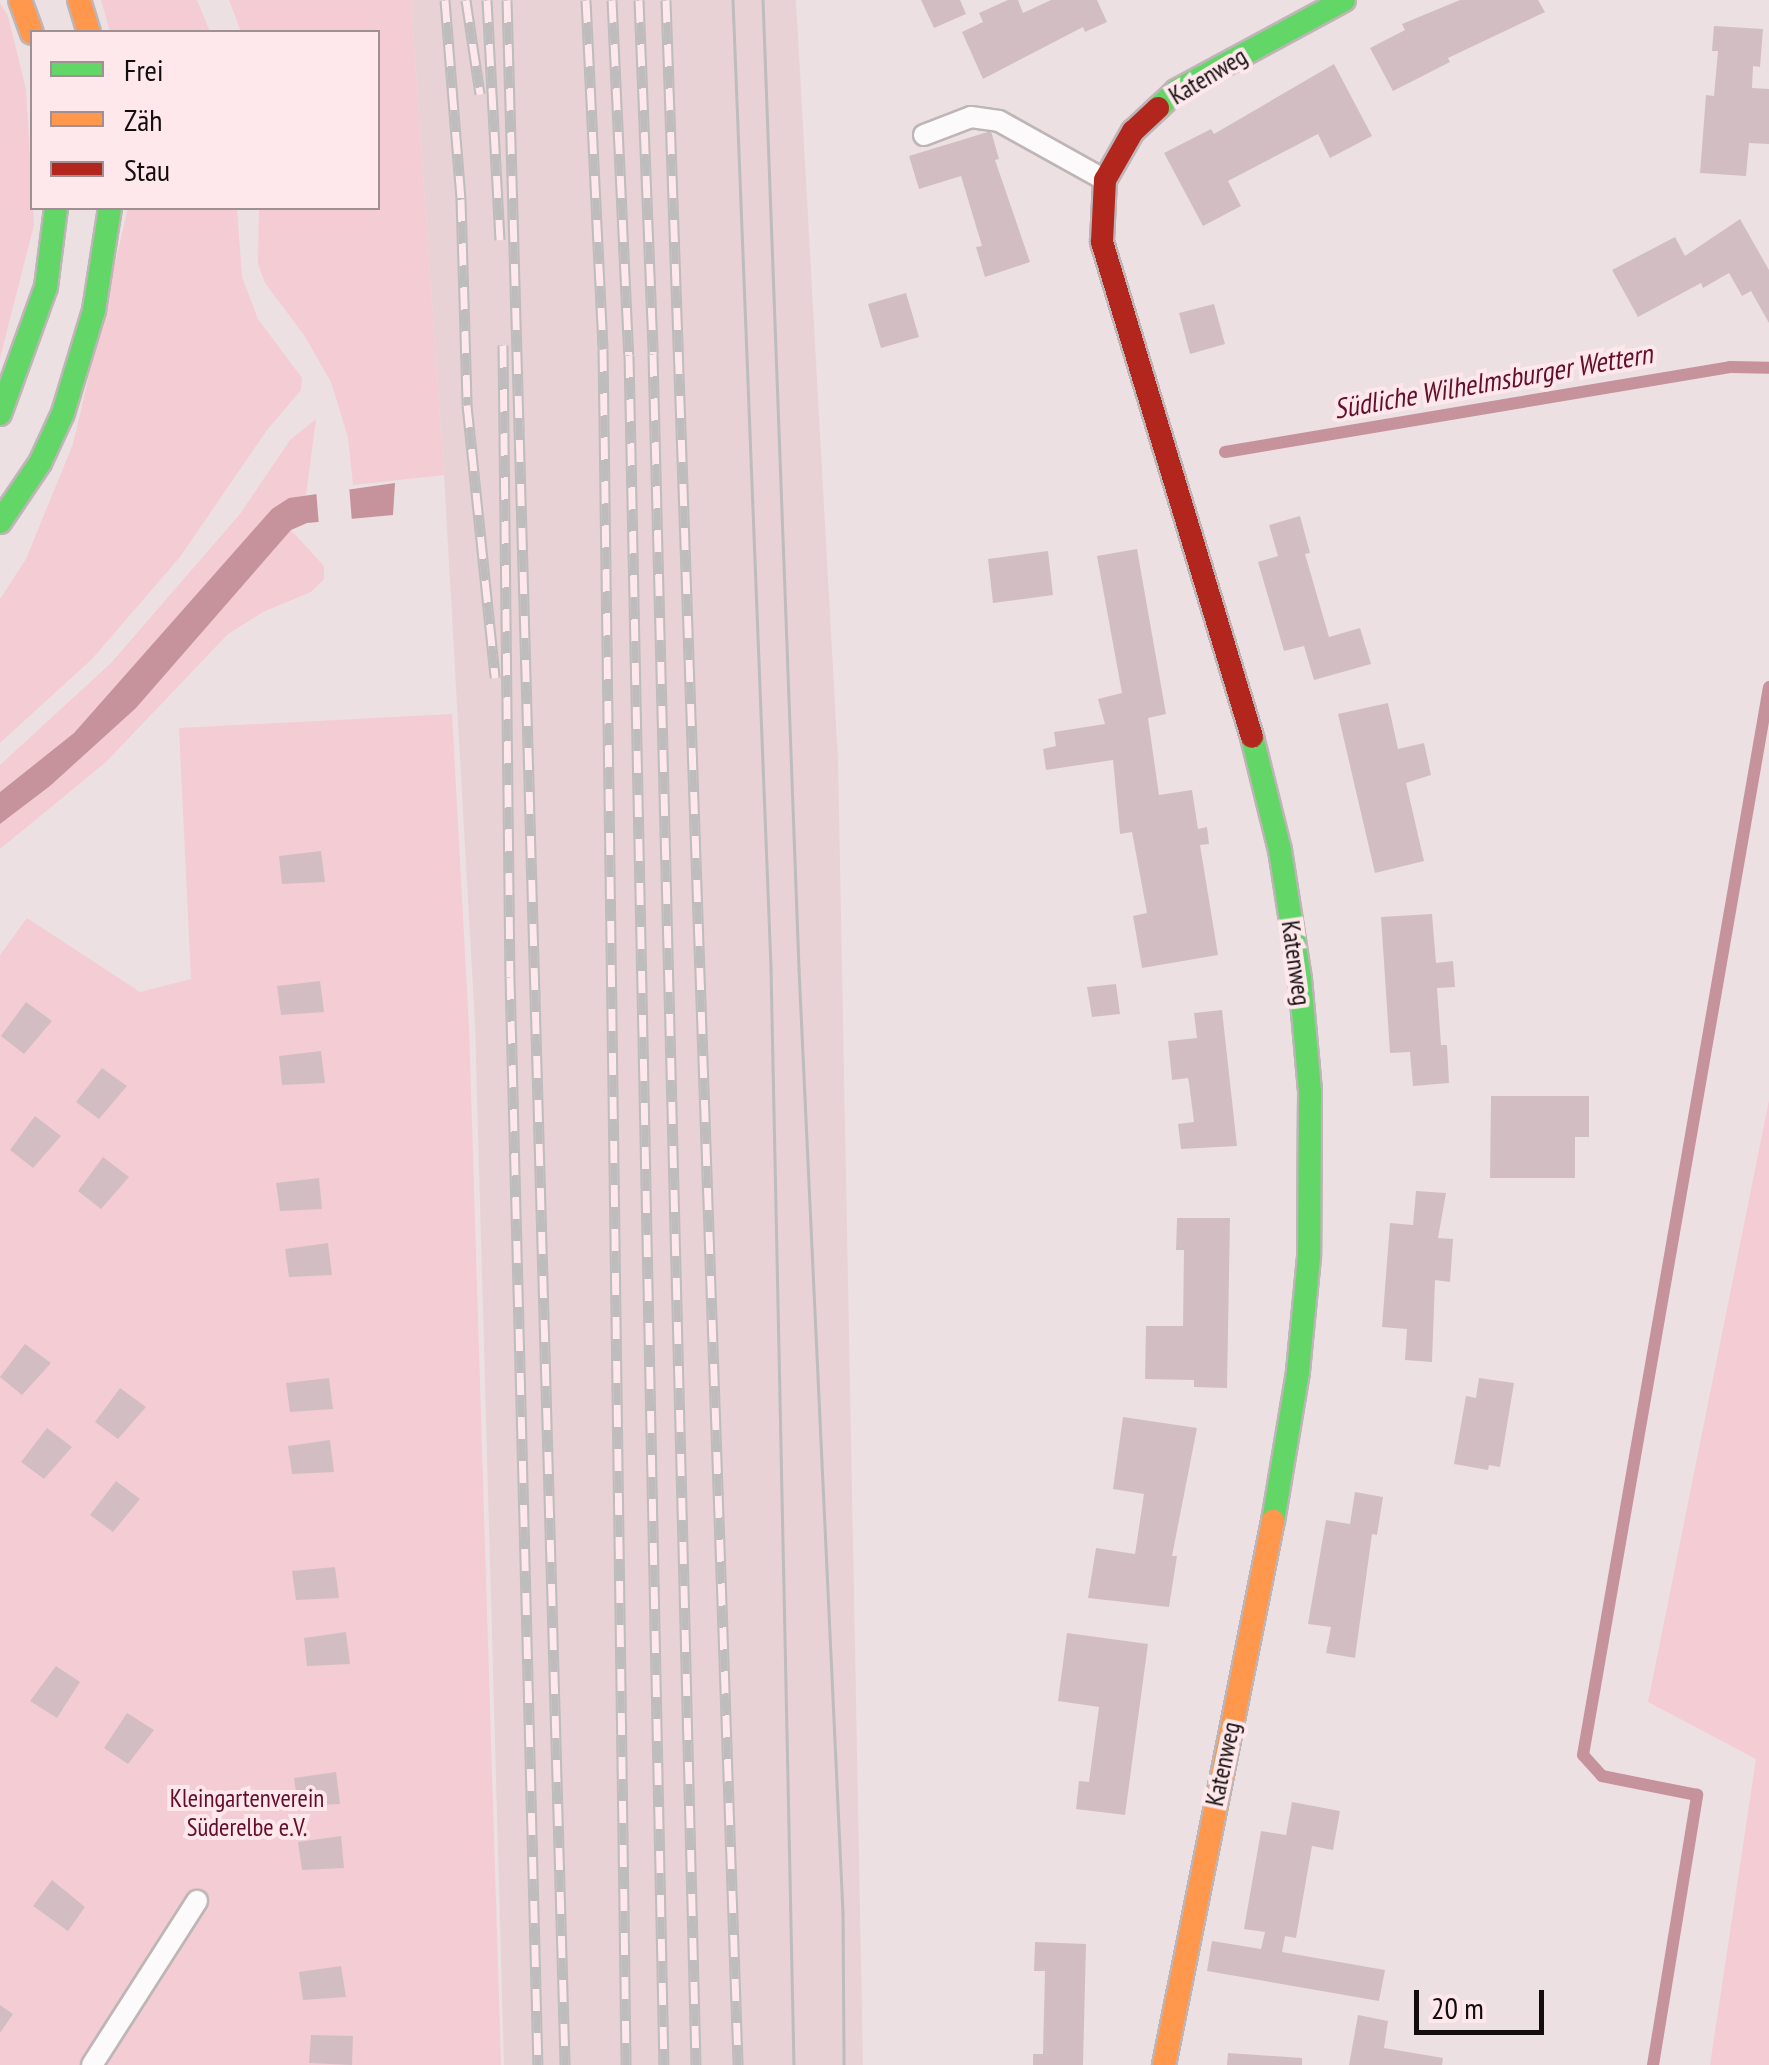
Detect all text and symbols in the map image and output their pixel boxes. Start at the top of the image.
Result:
legend [30,30,380,210]
street label: Katenweg [1164,41,1252,111]
text: Frei [124,50,164,89]
text: Zäh [124,100,162,139]
text: Stau [124,150,170,189]
water label: Südliche Wilhelmsburger Wettern [1331,336,1655,426]
street label: Katenweg [1275,919,1317,1007]
street label: Katenweg [1199,1719,1247,1809]
park label: Kleingartenverein Süderelbe e.V. [170,1784,324,1843]
scale bar [1419,1970,1549,2032]
text: 20 m [1431,1988,1484,2027]

